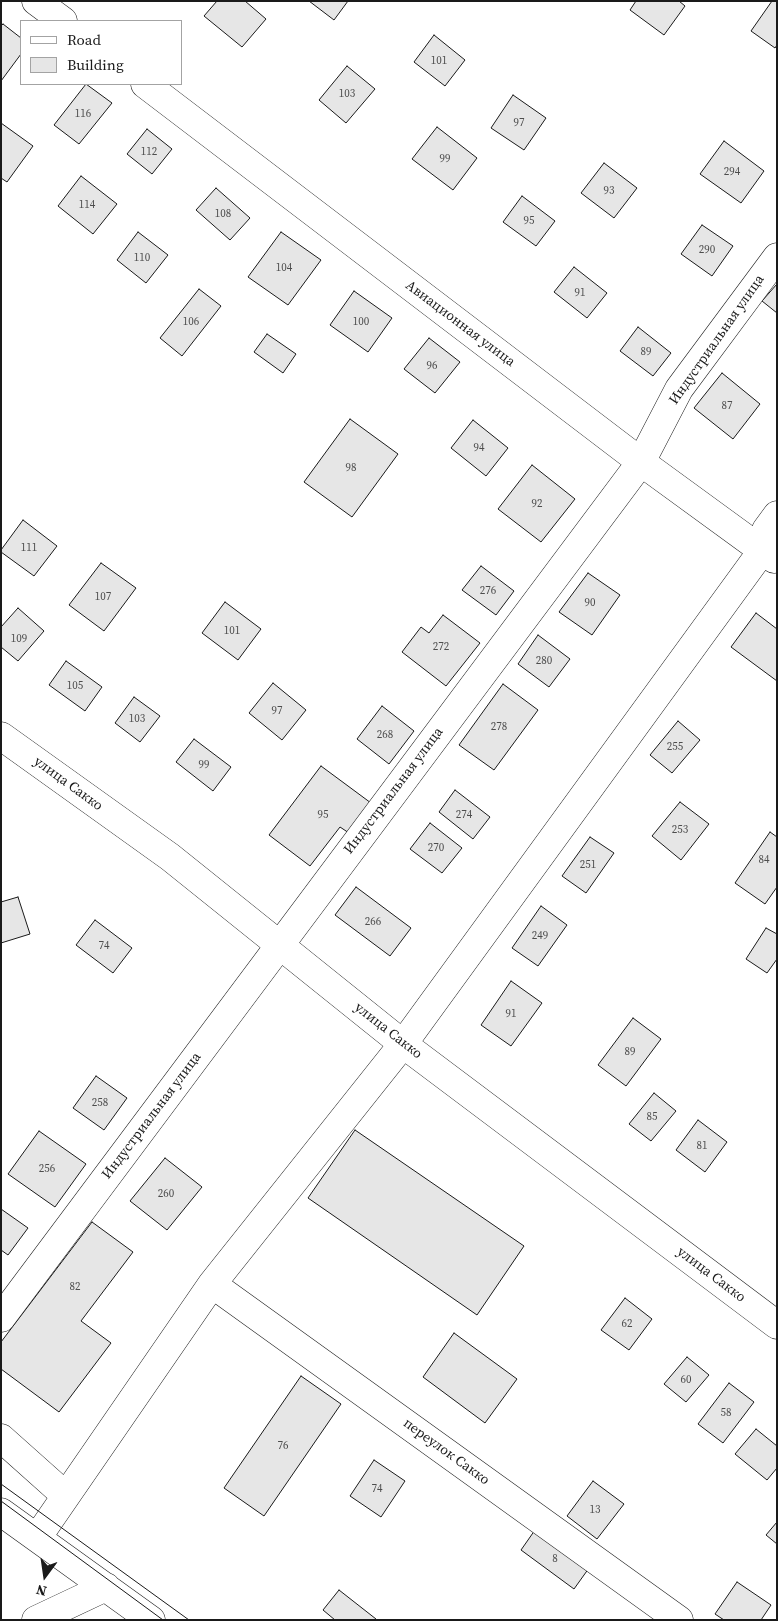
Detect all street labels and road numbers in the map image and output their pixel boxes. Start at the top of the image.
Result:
street label: Индустриальная улица [666,272,768,408]
street label: Авиационная улица [402,277,518,371]
street label: Индустриальная улица [341,724,447,858]
street label: улица Сакко [30,753,106,815]
street label: улица Сакко [351,999,425,1063]
street label: Индустриальная улица [99,1049,205,1183]
street label: улица Сакко [673,1244,749,1306]
street label: переулок Сакко [400,1415,492,1489]

